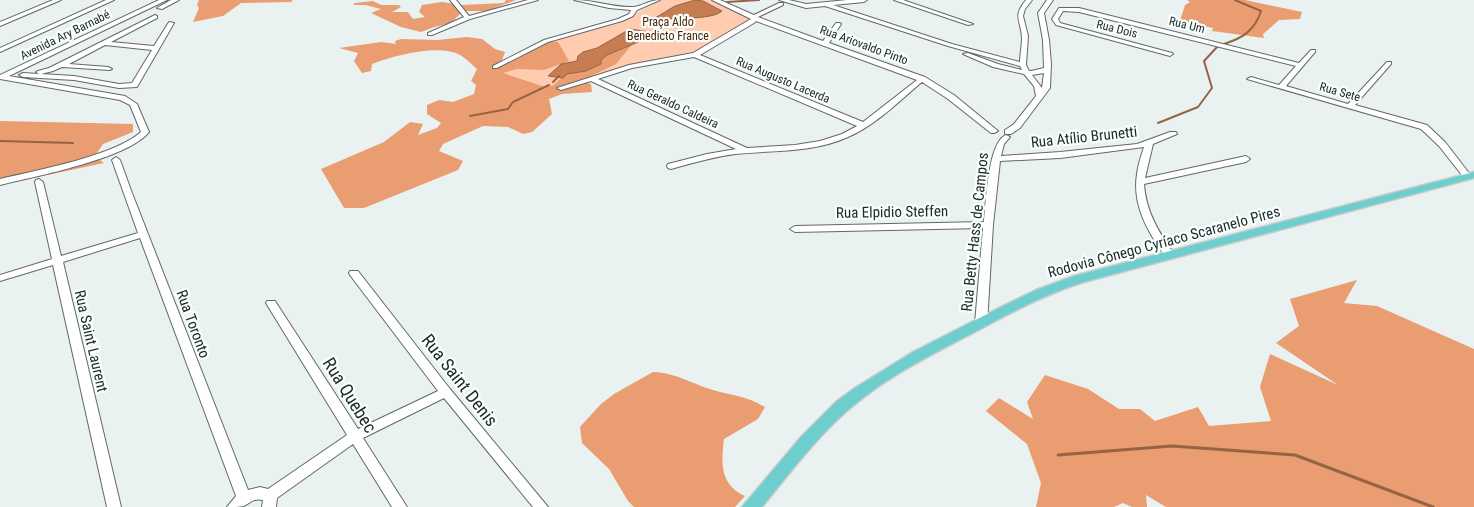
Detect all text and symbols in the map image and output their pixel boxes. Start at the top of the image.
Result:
street label: Avenida Ary Barnabé [18,7,112,63]
street label: Rua Um [1168,14,1206,36]
park label: Praça Aldo Benedicto France [627,15,709,43]
street label: Rua Dois [1095,17,1139,41]
street label: Rua Ariovaldo Pinto [818,23,910,67]
street label: Rua Augusto Lacerda [734,54,832,106]
street label: Rua Geraldo Caldeira [625,77,721,131]
street label: Rua Sete [1318,80,1362,105]
street label: Rua Atílio Brunetti [1030,122,1138,152]
street label: Rua Betty Hass de Campos [958,151,992,312]
street label: Rua Elpidio Steffen [836,202,948,222]
street label: Rodovia Cônego Cyríaco Scaranelo Pires [1046,202,1282,282]
street label: Rua Toronto [172,287,214,361]
street label: Rua Saint Laurent [71,288,111,394]
street label: Rua Saint Denis [418,330,502,430]
street label: Rua Quebec [319,354,381,436]

